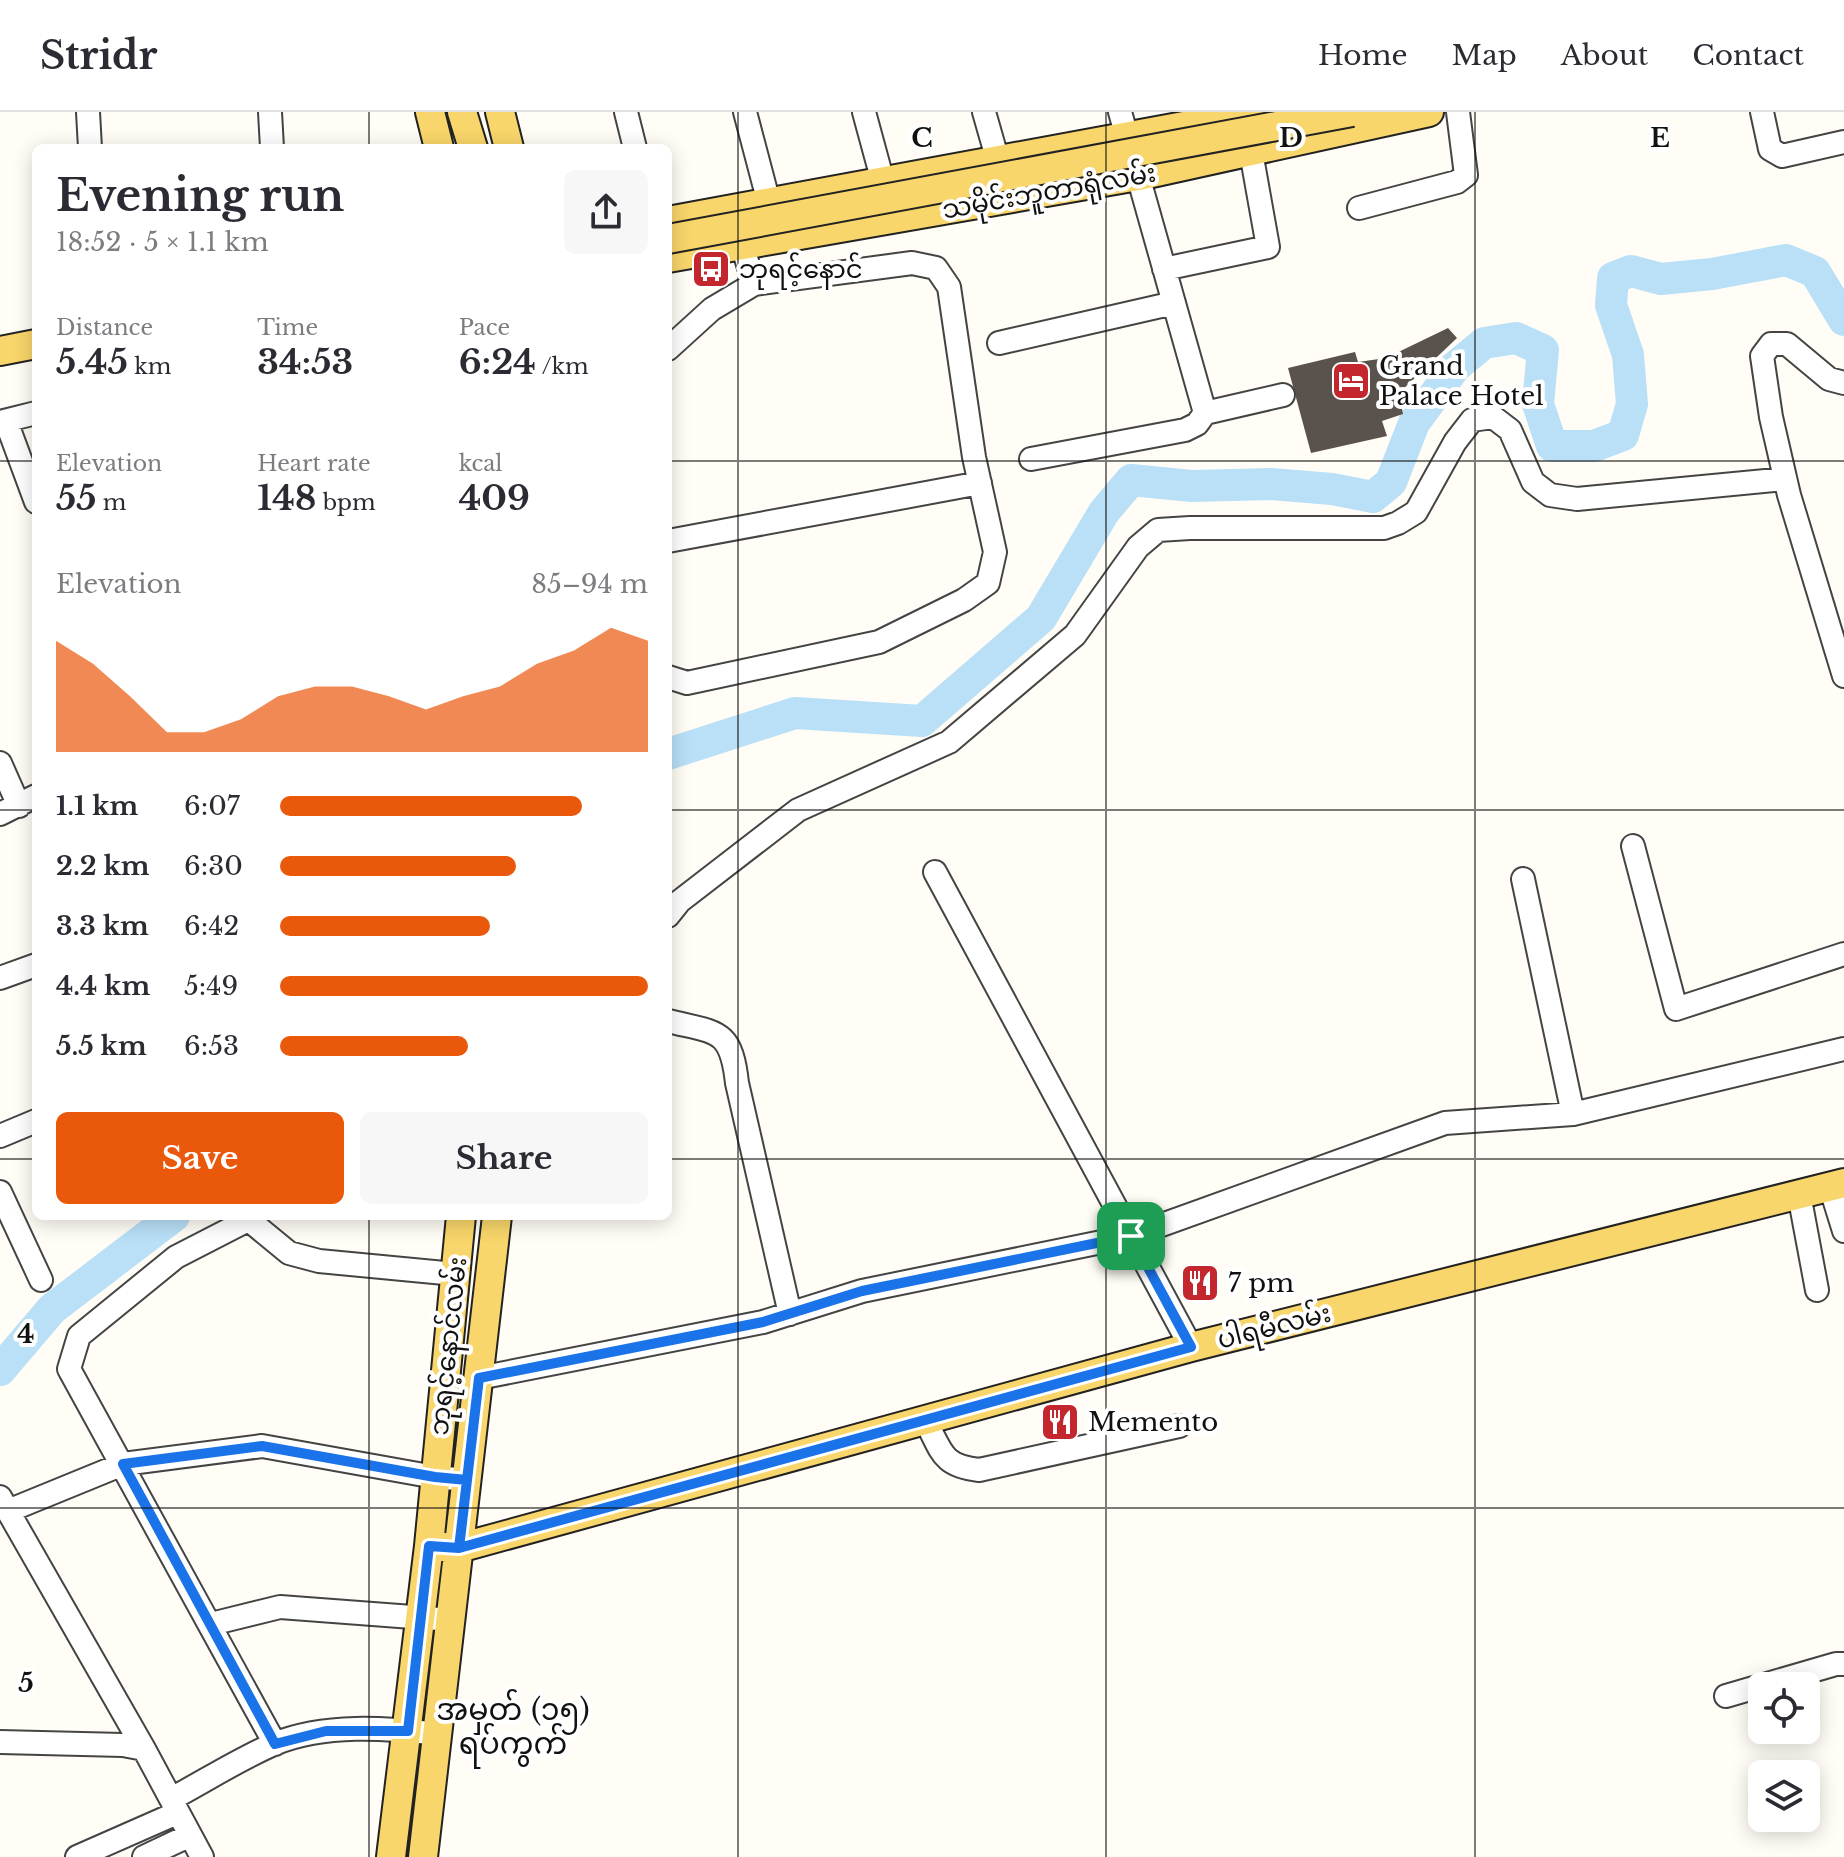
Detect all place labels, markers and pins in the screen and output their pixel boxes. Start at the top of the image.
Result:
bus stop icon: ဘုရင့်နောင် [690,248,732,290]
place label: ဘုရင့်နောင် [739,252,863,290]
place label: Grand Palace Hotel [1379,350,1544,412]
hotel icon: Grand Palace Hotel [1330,360,1372,402]
pin [1097,1202,1165,1270]
restaurant icon: 7 pm [1179,1262,1221,1304]
place label: 7 pm [1228,1267,1294,1299]
restaurant icon: Memento [1039,1401,1081,1443]
place label: Memento [1088,1406,1218,1438]

